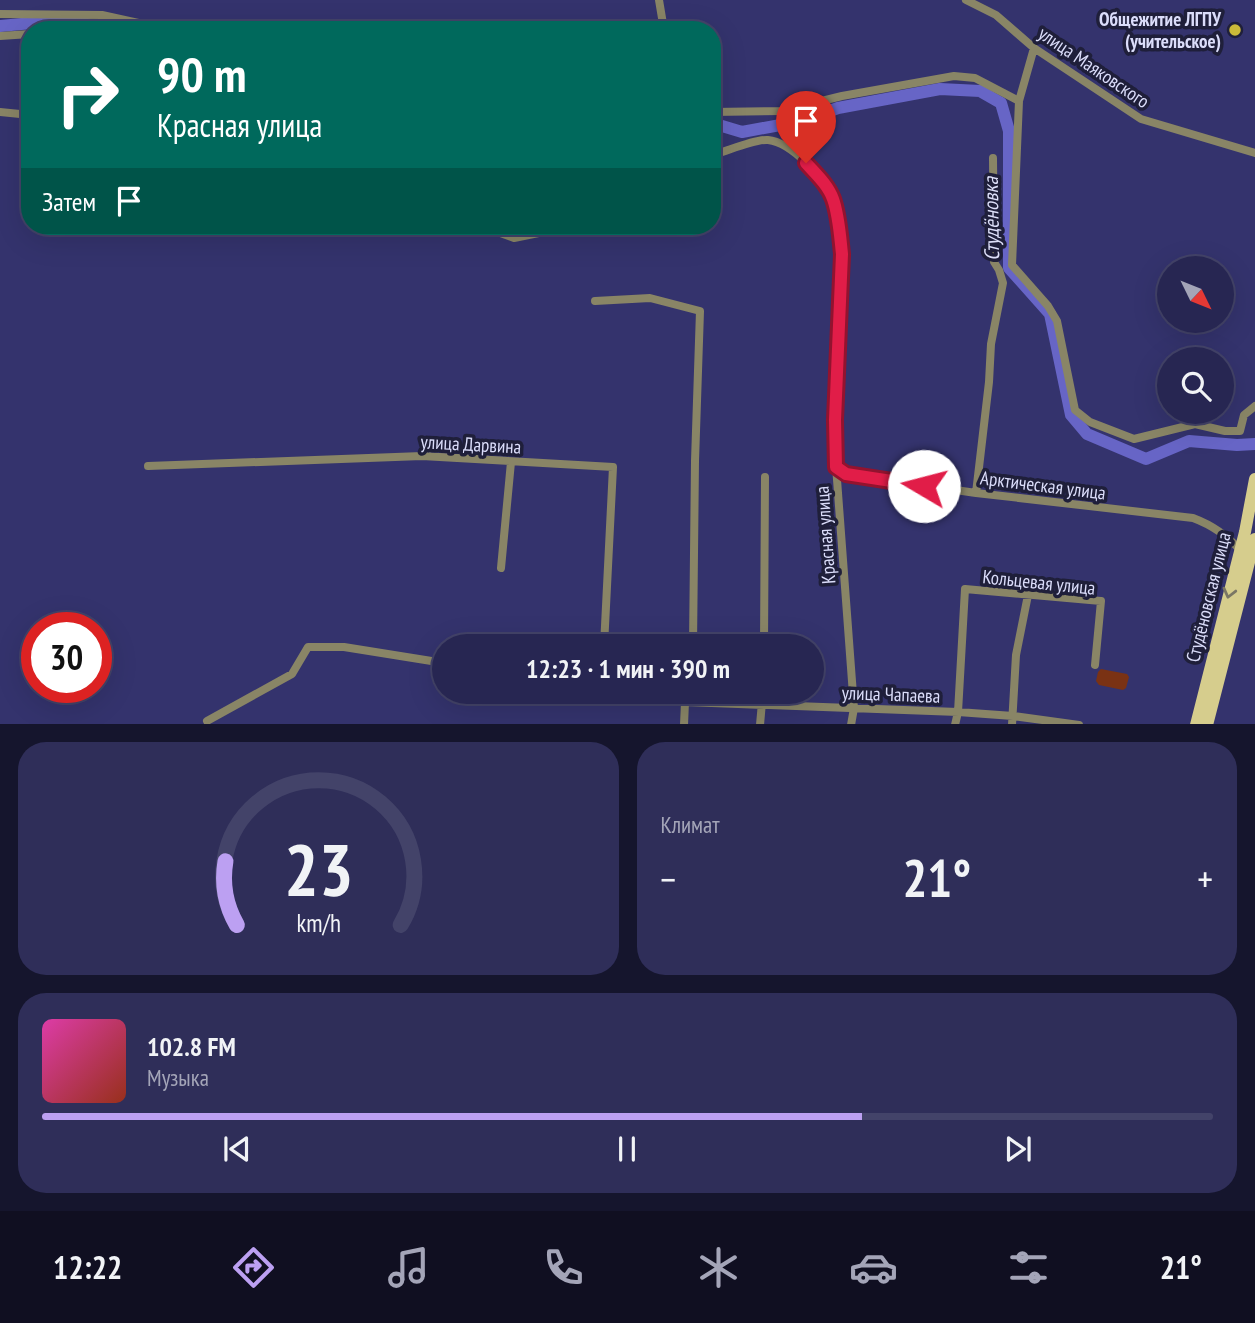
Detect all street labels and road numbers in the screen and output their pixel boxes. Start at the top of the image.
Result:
street label: улица Маяковского [1034,21,1154,113]
street label: улица Дарвина [420,429,522,459]
street label: Арктическая улица [979,465,1107,505]
street label: Красная улица [810,485,840,585]
street label: Студёновская улица [1180,530,1236,664]
street label: Кольцевая улица [981,564,1097,600]
street label: улица Чапаева [841,680,941,708]

